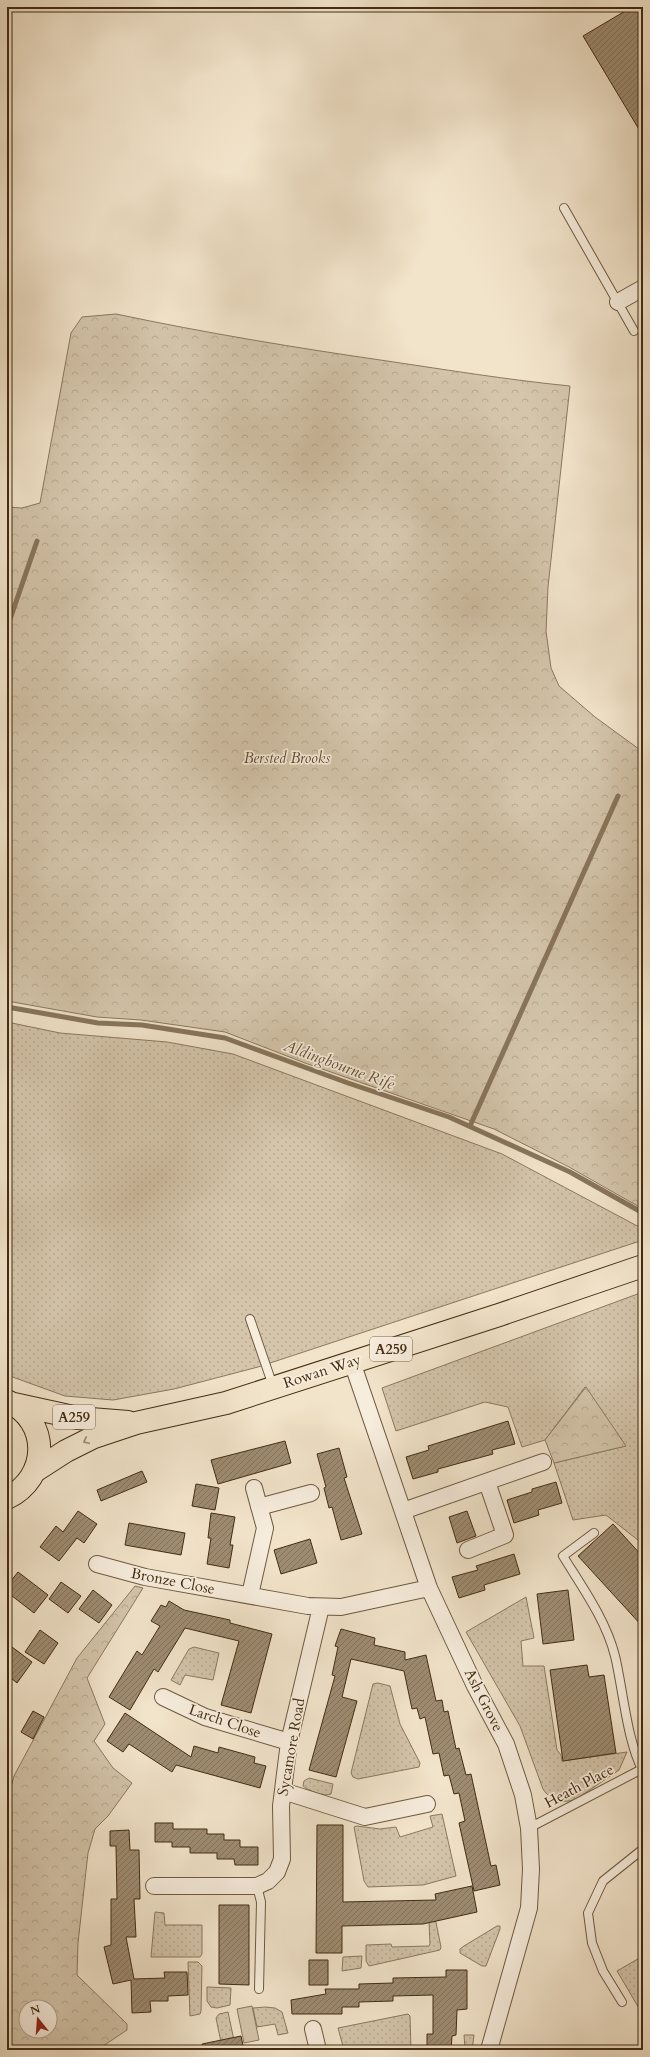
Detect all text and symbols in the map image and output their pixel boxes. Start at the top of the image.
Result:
park label: Bersted Brooks [244,748,330,768]
water label: Aldingbourne Rife [280,1034,398,1096]
road number: A259 [370,1337,412,1361]
street label: Rowan Way [281,1349,363,1393]
road number: A259 [53,1405,95,1429]
one-way arrow [83,1436,90,1444]
street label: Bronze Close [129,1563,217,1599]
street label: Ash Grove [460,1665,508,1735]
street label: Sycamore Road [273,1697,309,1797]
street label: Larch Close [186,1699,264,1743]
street label: Heath Place [541,1759,617,1813]
north arrow [18,1999,58,2039]
text: N [28,2001,42,2018]

